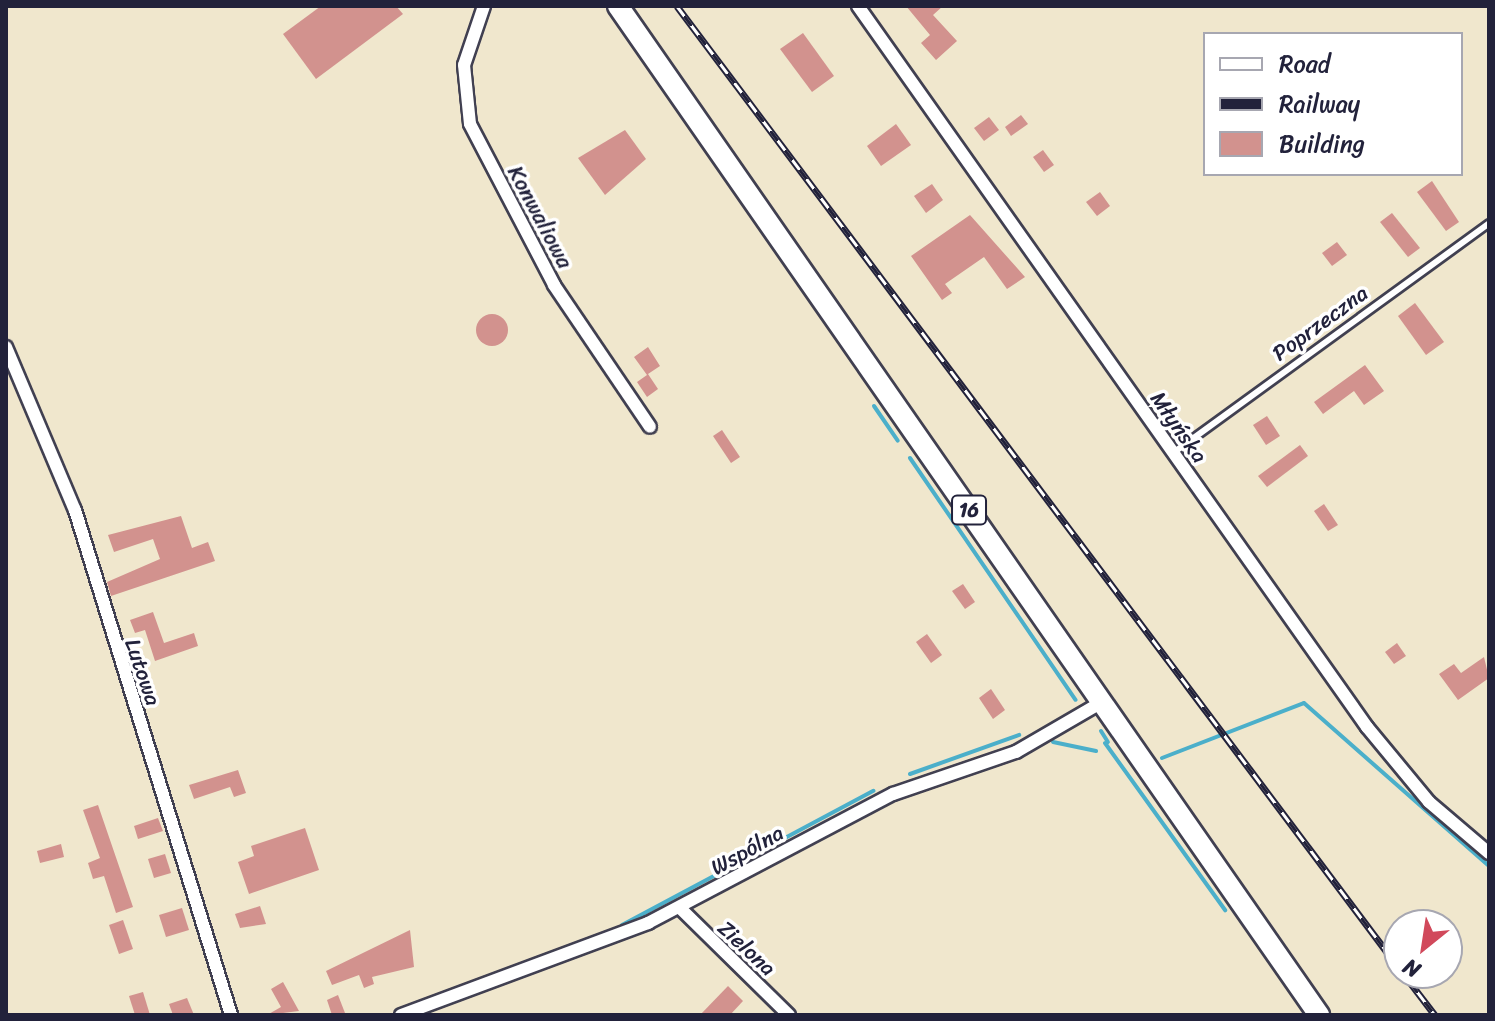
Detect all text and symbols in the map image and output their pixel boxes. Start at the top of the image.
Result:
legend [1203,32,1463,176]
text: Road [1279,43,1330,85]
text: Railway [1279,83,1360,125]
text: Building [1279,123,1365,165]
street label: Konwaliowa [502,161,578,273]
street label: Poprzeczna [1267,280,1373,366]
street label: Młyńska [1145,386,1213,468]
road number: 16 [951,494,987,526]
street label: Lutowa [119,635,167,709]
street label: Wspólna [706,819,788,881]
north arrow [1383,909,1463,989]
street label: Zielona [713,915,781,981]
text: N [1395,948,1428,989]

